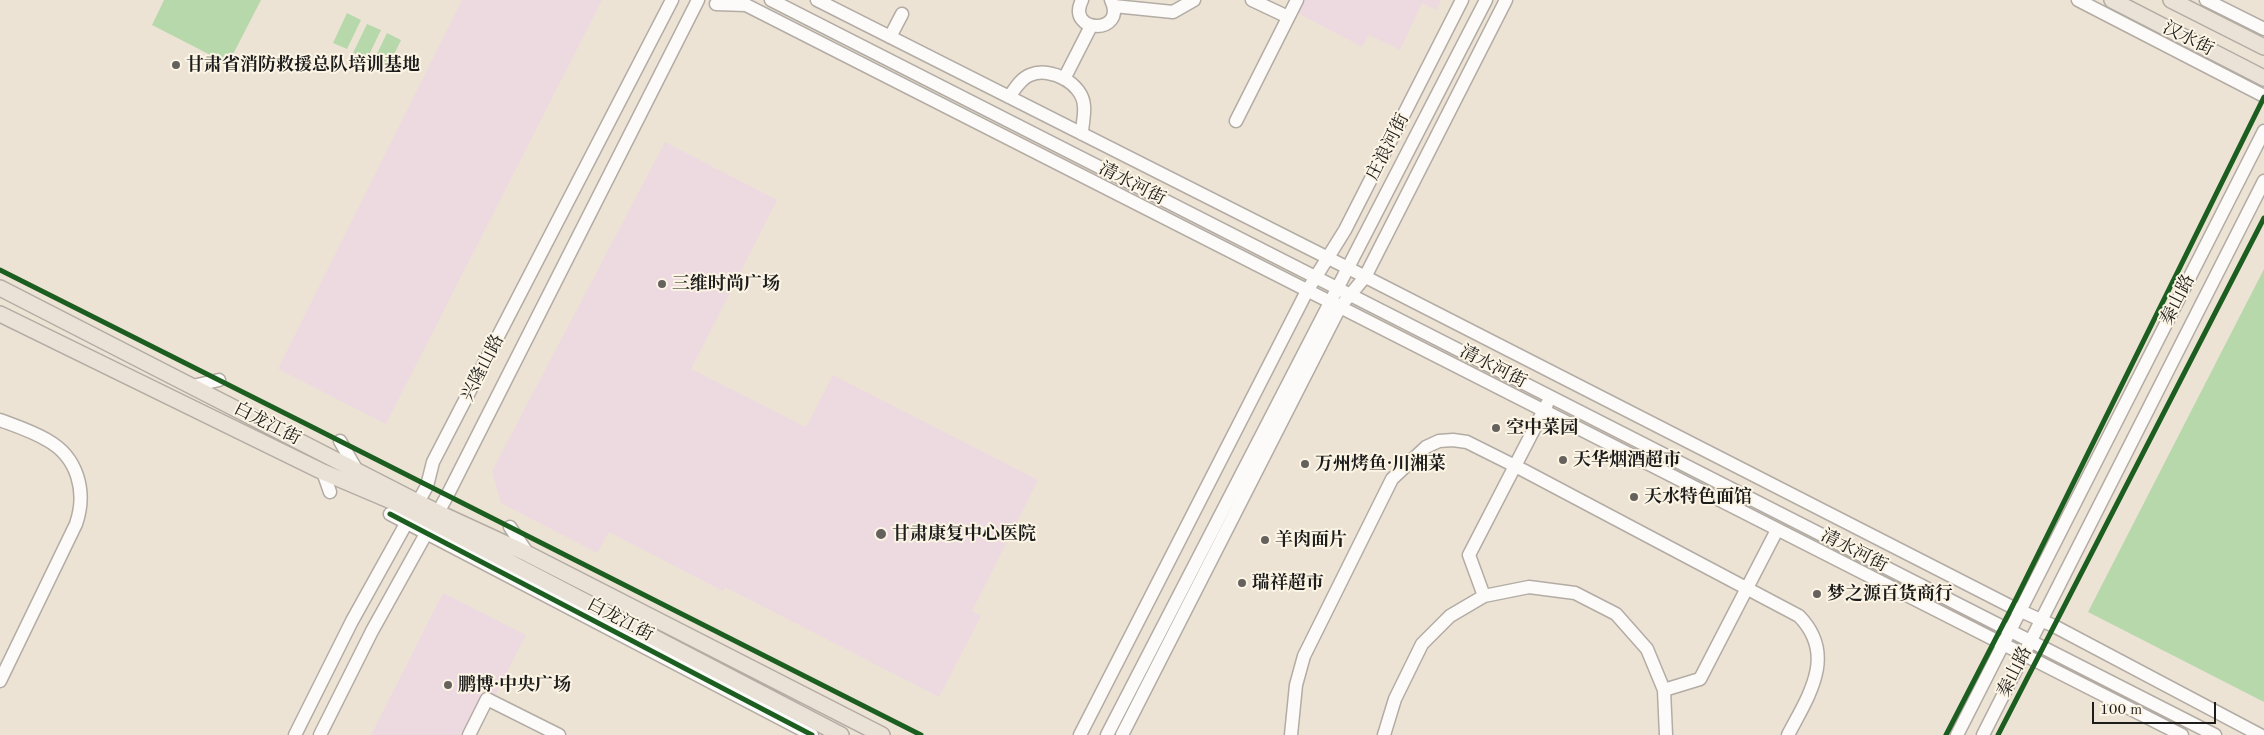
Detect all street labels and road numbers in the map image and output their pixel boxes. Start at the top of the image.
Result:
street label: 汉水街 [2159,17,2217,61]
street label: 庄浪河街 [1362,110,1414,184]
street label: 清水河街 [1095,158,1169,210]
street label: 秦山路 [2156,271,2200,329]
street label: 兴隆山路 [457,331,509,405]
street label: 清水河街 [1456,341,1530,393]
street label: 白龙江街 [230,398,304,450]
street label: 清水河街 [1817,525,1891,577]
street label: 白龙江街 [583,594,657,646]
street label: 秦山路 [1993,643,2037,701]

